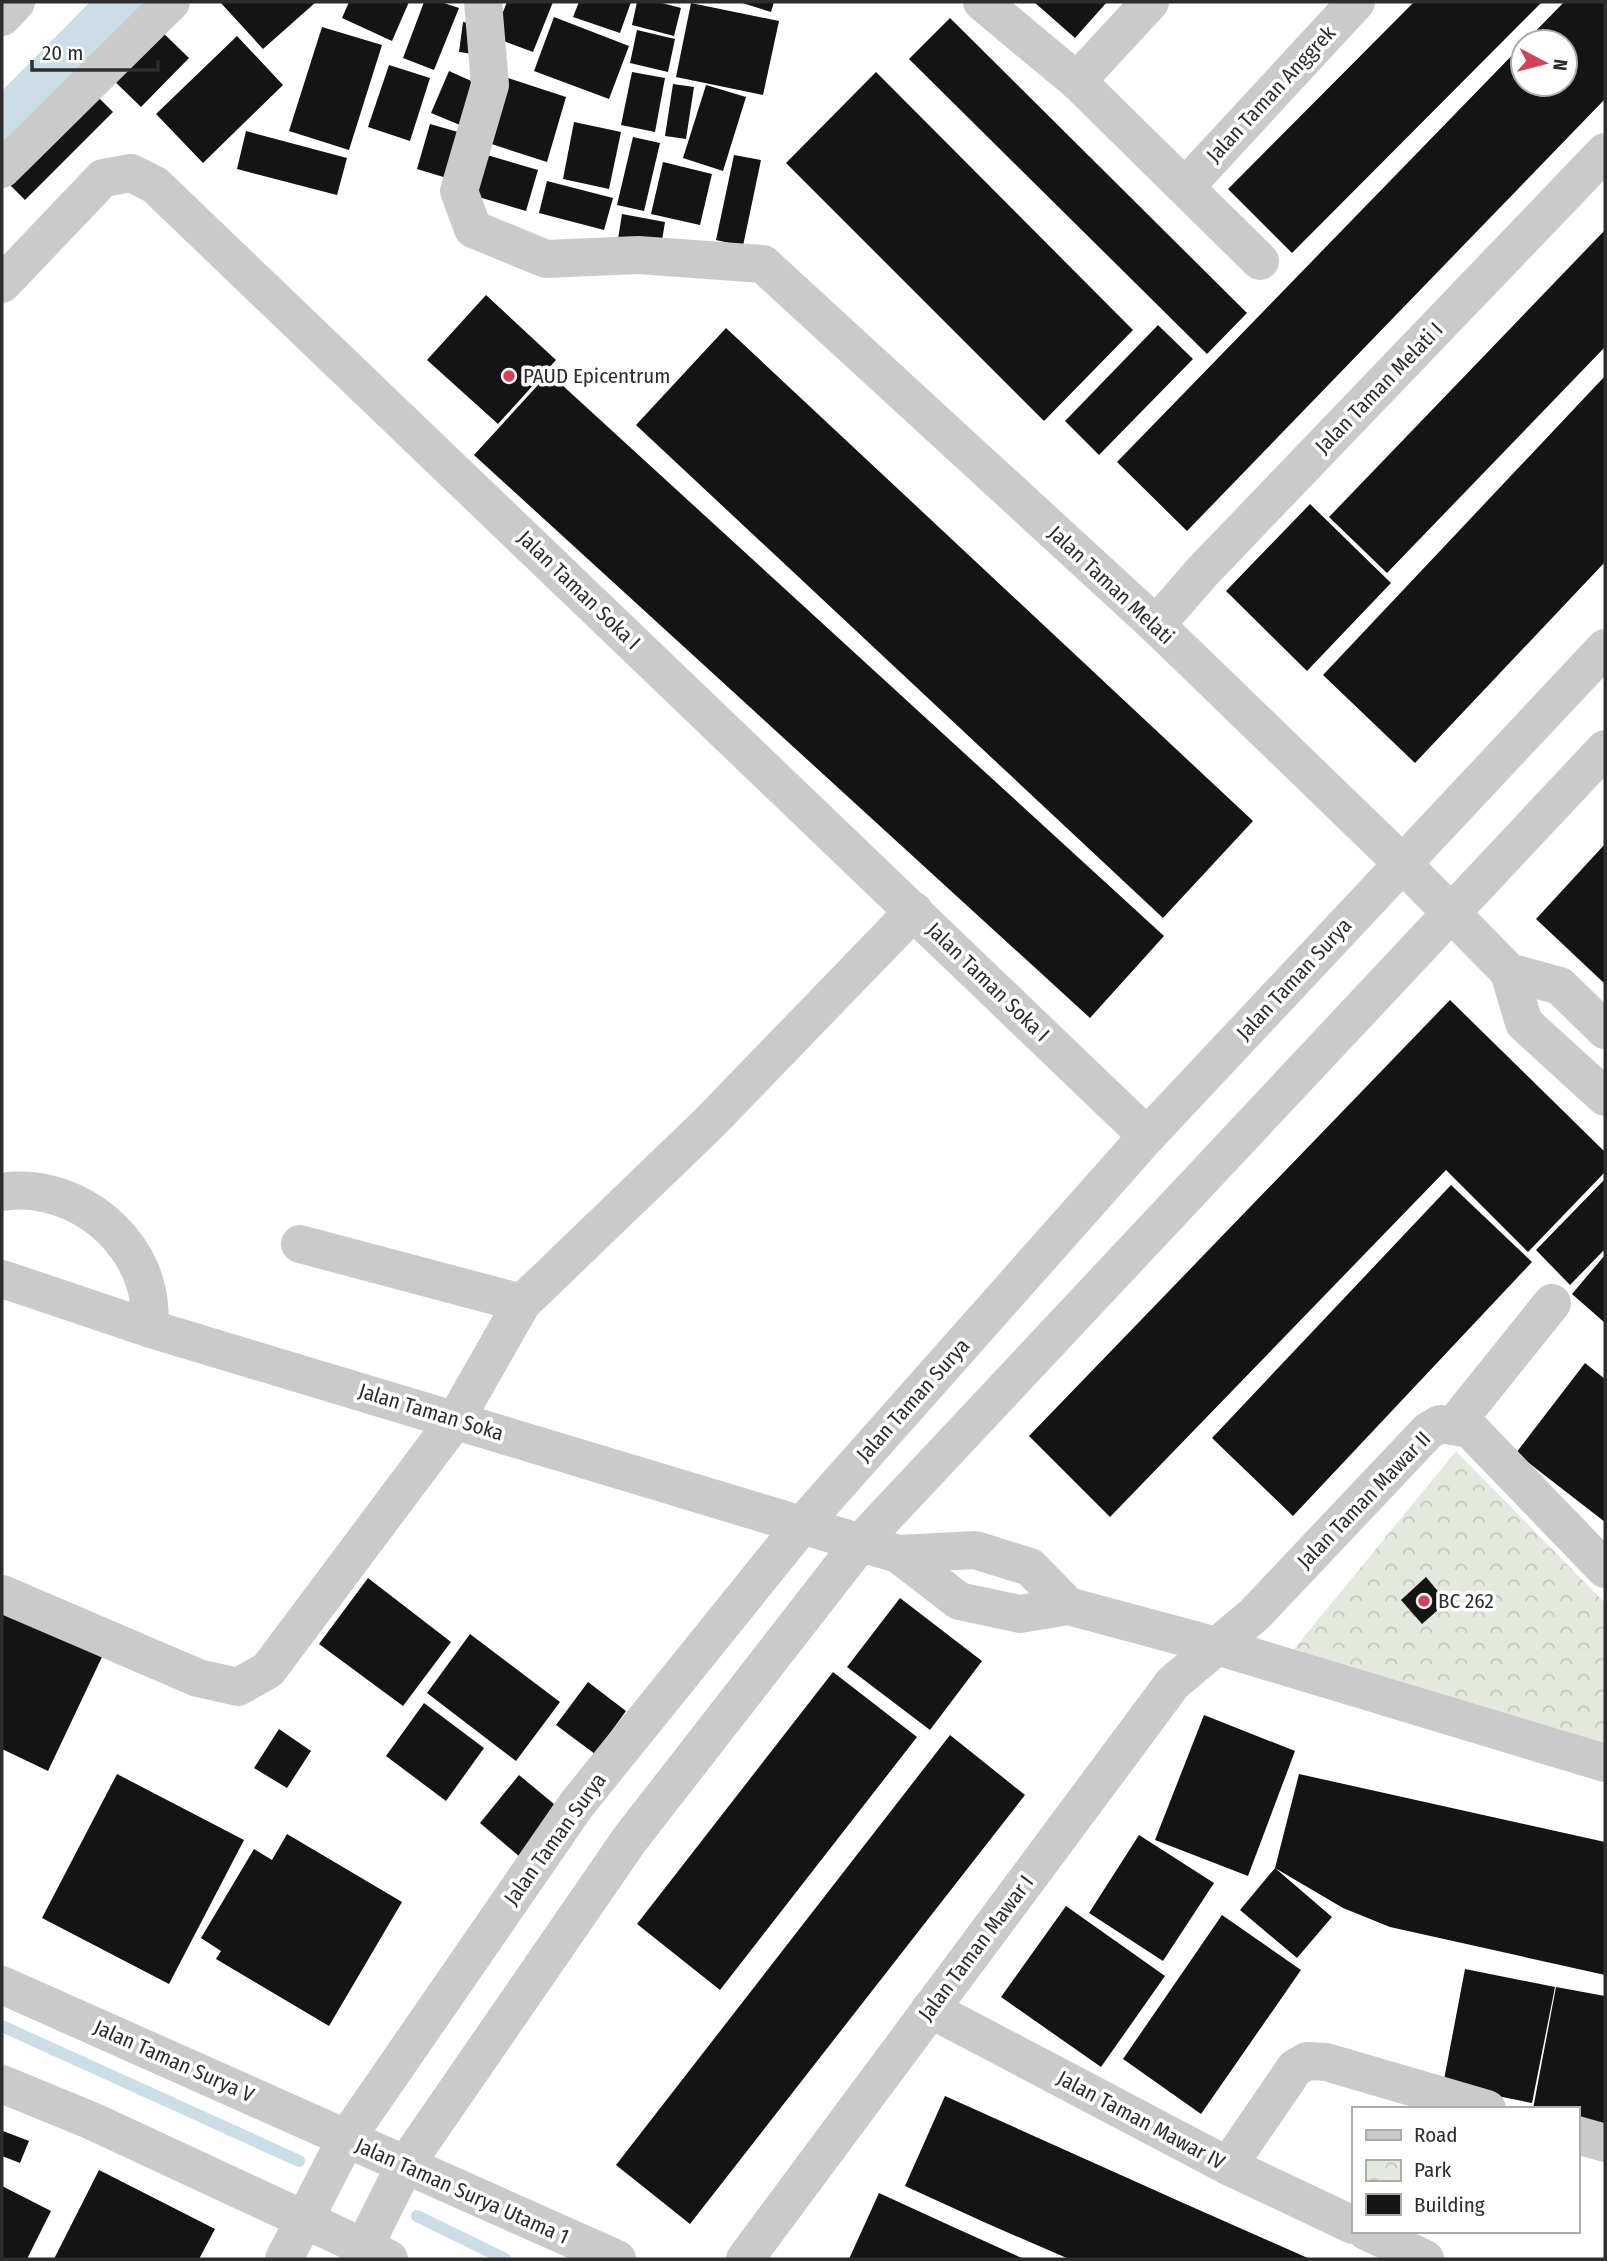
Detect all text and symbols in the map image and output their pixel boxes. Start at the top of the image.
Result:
street label: Jalan Taman Anggrek [1201,20,1341,168]
scale bar [32,28,158,72]
north arrow [1509,28,1579,98]
text: 20 m [42,40,83,66]
text: N [1548,58,1572,72]
street label: Jalan Taman Melati I [1310,317,1448,459]
place label: PAUD Epicentrum [523,363,671,389]
marker: PAUD Epicentrum [501,368,517,384]
street label: Jalan Taman Melati [1043,520,1179,650]
street label: Jalan Taman Soka I [512,525,646,655]
street label: Jalan Taman Surya [1231,913,1357,1045]
street label: Jalan Taman Soka I [921,917,1055,1047]
street label: Jalan Taman Surya [851,1333,975,1467]
street label: Jalan Taman Soka [355,1378,507,1446]
street label: Jalan Taman Mawar II [1292,1426,1436,1574]
place label: BC 262 [1438,1588,1494,1614]
marker: BC 262 [1416,1593,1432,1609]
street label: Jalan Taman Surya [498,1768,612,1910]
street label: Jalan Taman Mawar I [913,1870,1039,2026]
street label: Jalan Taman Surya V [90,2014,258,2108]
street label: Jalan Taman Mawar IV [1053,2065,1230,2175]
legend [1352,2107,1579,2233]
text: Road [1414,2122,1458,2148]
street label: Jalan Taman Surya Utama 1 [351,2132,573,2250]
text: Park [1414,2157,1452,2183]
text: Building [1414,2192,1485,2218]

